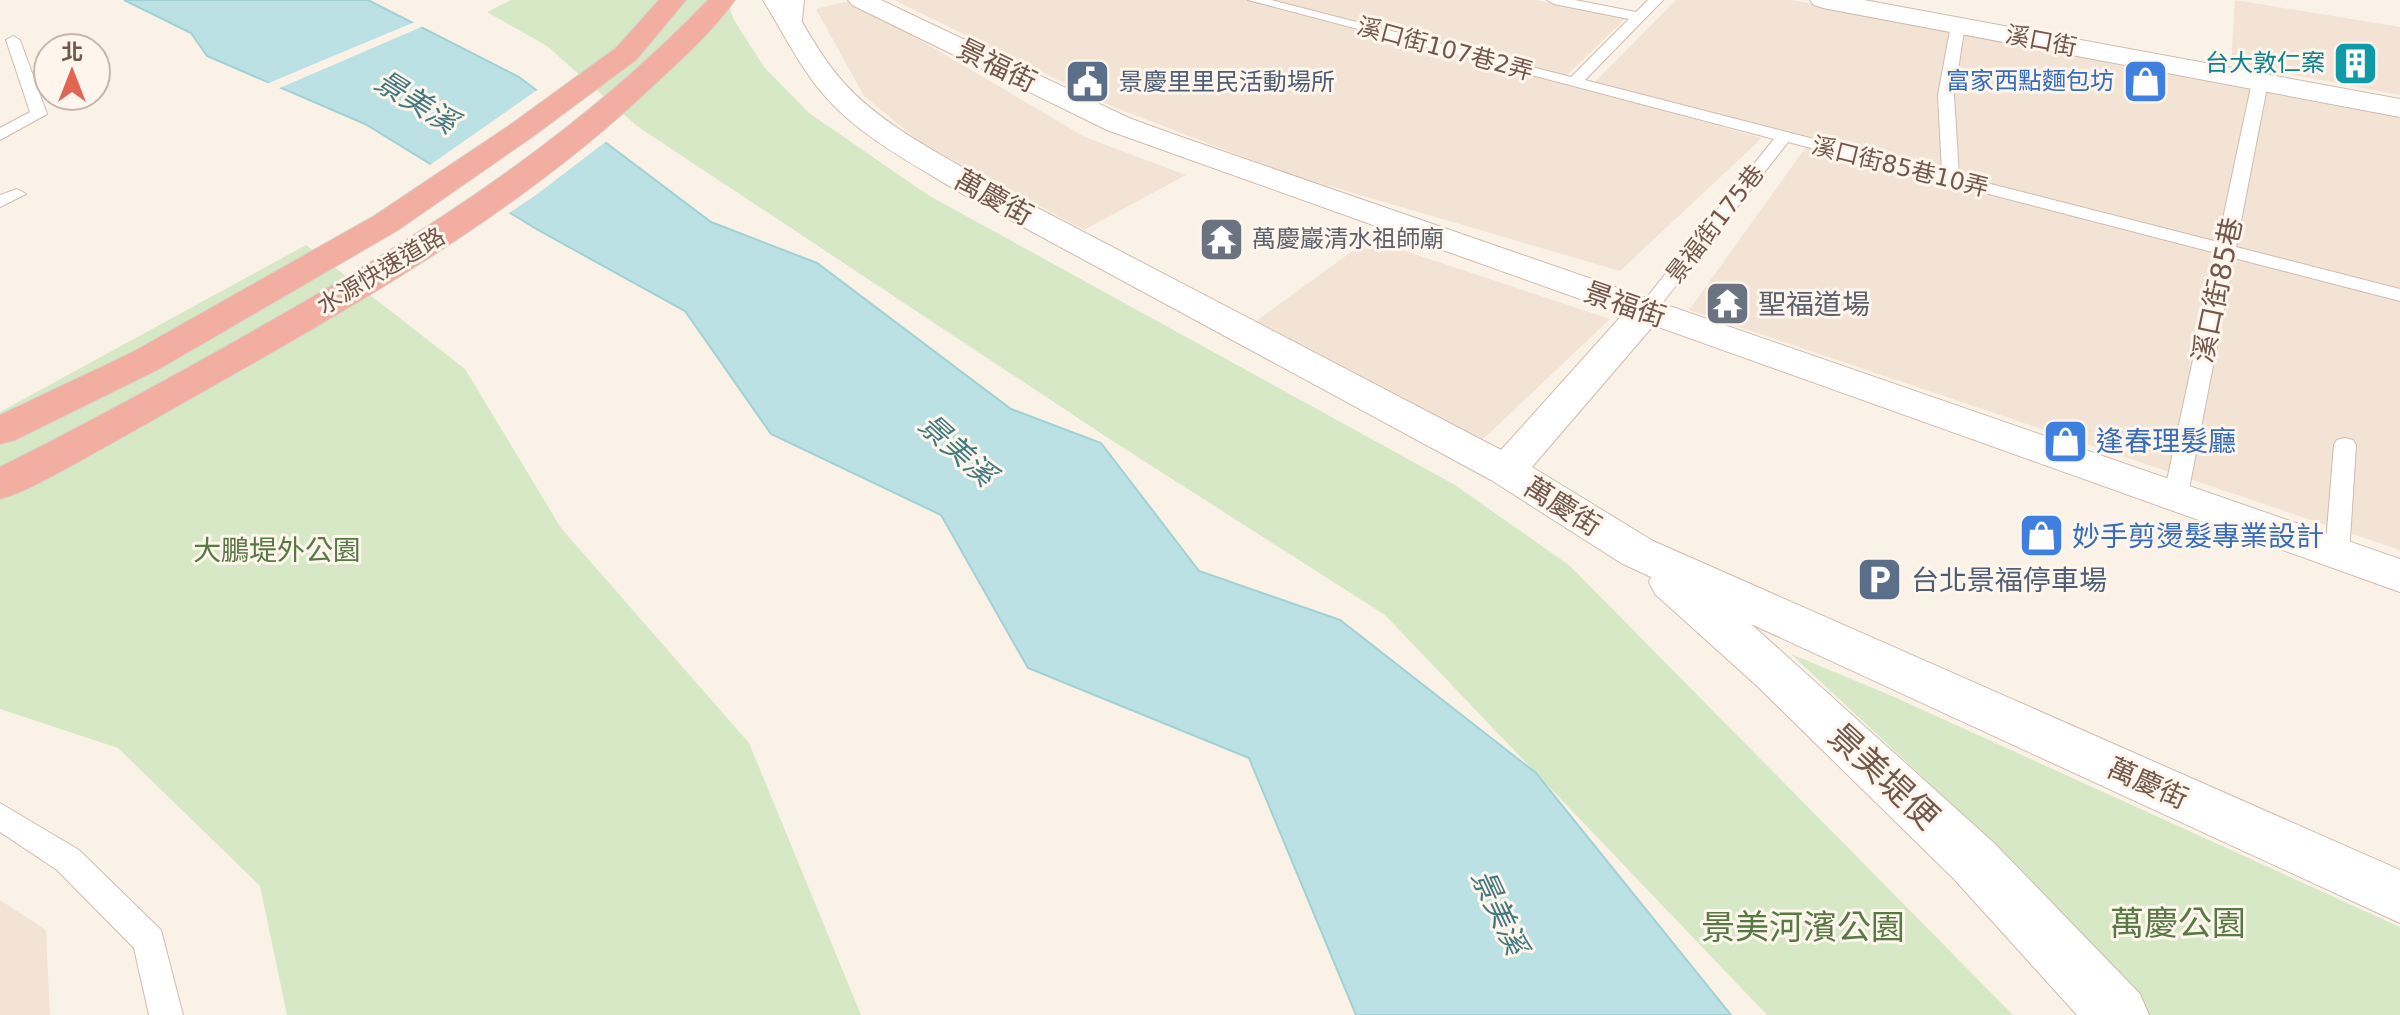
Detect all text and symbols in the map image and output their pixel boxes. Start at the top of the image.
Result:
street label: 溪口街107巷2弄 [1354,12,1536,86]
street label: 溪口街 [2003,20,2079,62]
north arrow [32,32,112,112]
street label: 景福街 [952,32,1042,99]
building icon: 台大敦仁案 [2332,39,2380,87]
text: 北 [61,40,83,65]
place label: 台大敦仁案 [2205,49,2325,77]
shop icon: 富家西點麵包坊 [2121,57,2169,105]
public building icon: 景慶里里民活動場所 [1064,58,1112,106]
water label: 景美溪 [369,63,467,142]
place label: 富家西點麵包坊 [1946,67,2114,95]
place label: 景慶里里民活動場所 [1119,68,1335,96]
street label: 溪口街85巷10弄 [1809,132,1991,202]
street label: 景福街175巷 [1660,160,1770,288]
street label: 萬慶街 [949,163,1038,232]
street label: 溪口街85巷 [2186,214,2249,366]
temple icon: 萬慶巖清水祖師廟 [1197,215,1245,263]
street label: 水源快速道路 [312,222,450,320]
place label: 萬慶巖清水祖師廟 [1252,225,1444,253]
street label: 景福街 [1580,275,1670,334]
temple icon: 聖福道場 [1703,280,1751,328]
place label: 聖福道場 [1758,288,1870,321]
water label: 景美溪 [912,407,1005,495]
shop icon: 逢春理髮廳 [2041,417,2089,465]
place label: 逢春理髮廳 [2096,425,2236,458]
street label: 萬慶街 [1518,470,1607,543]
shop icon: 妙手剪燙髮專業設計 [2017,512,2065,560]
place label: 妙手剪燙髮專業設計 [2072,520,2324,553]
park label: 大鵬堤外公園 [193,534,361,567]
parking icon: 台北景福停車場 [1856,556,1904,604]
place label: 台北景福停車場 [1911,564,2107,597]
street label: 景美堤便 [1821,715,1947,837]
street label: 萬慶街 [2103,751,2193,816]
water label: 景美溪 [1465,864,1536,964]
park label: 萬慶公園 [2110,903,2246,943]
park label: 景美河濱公園 [1701,907,1905,947]

